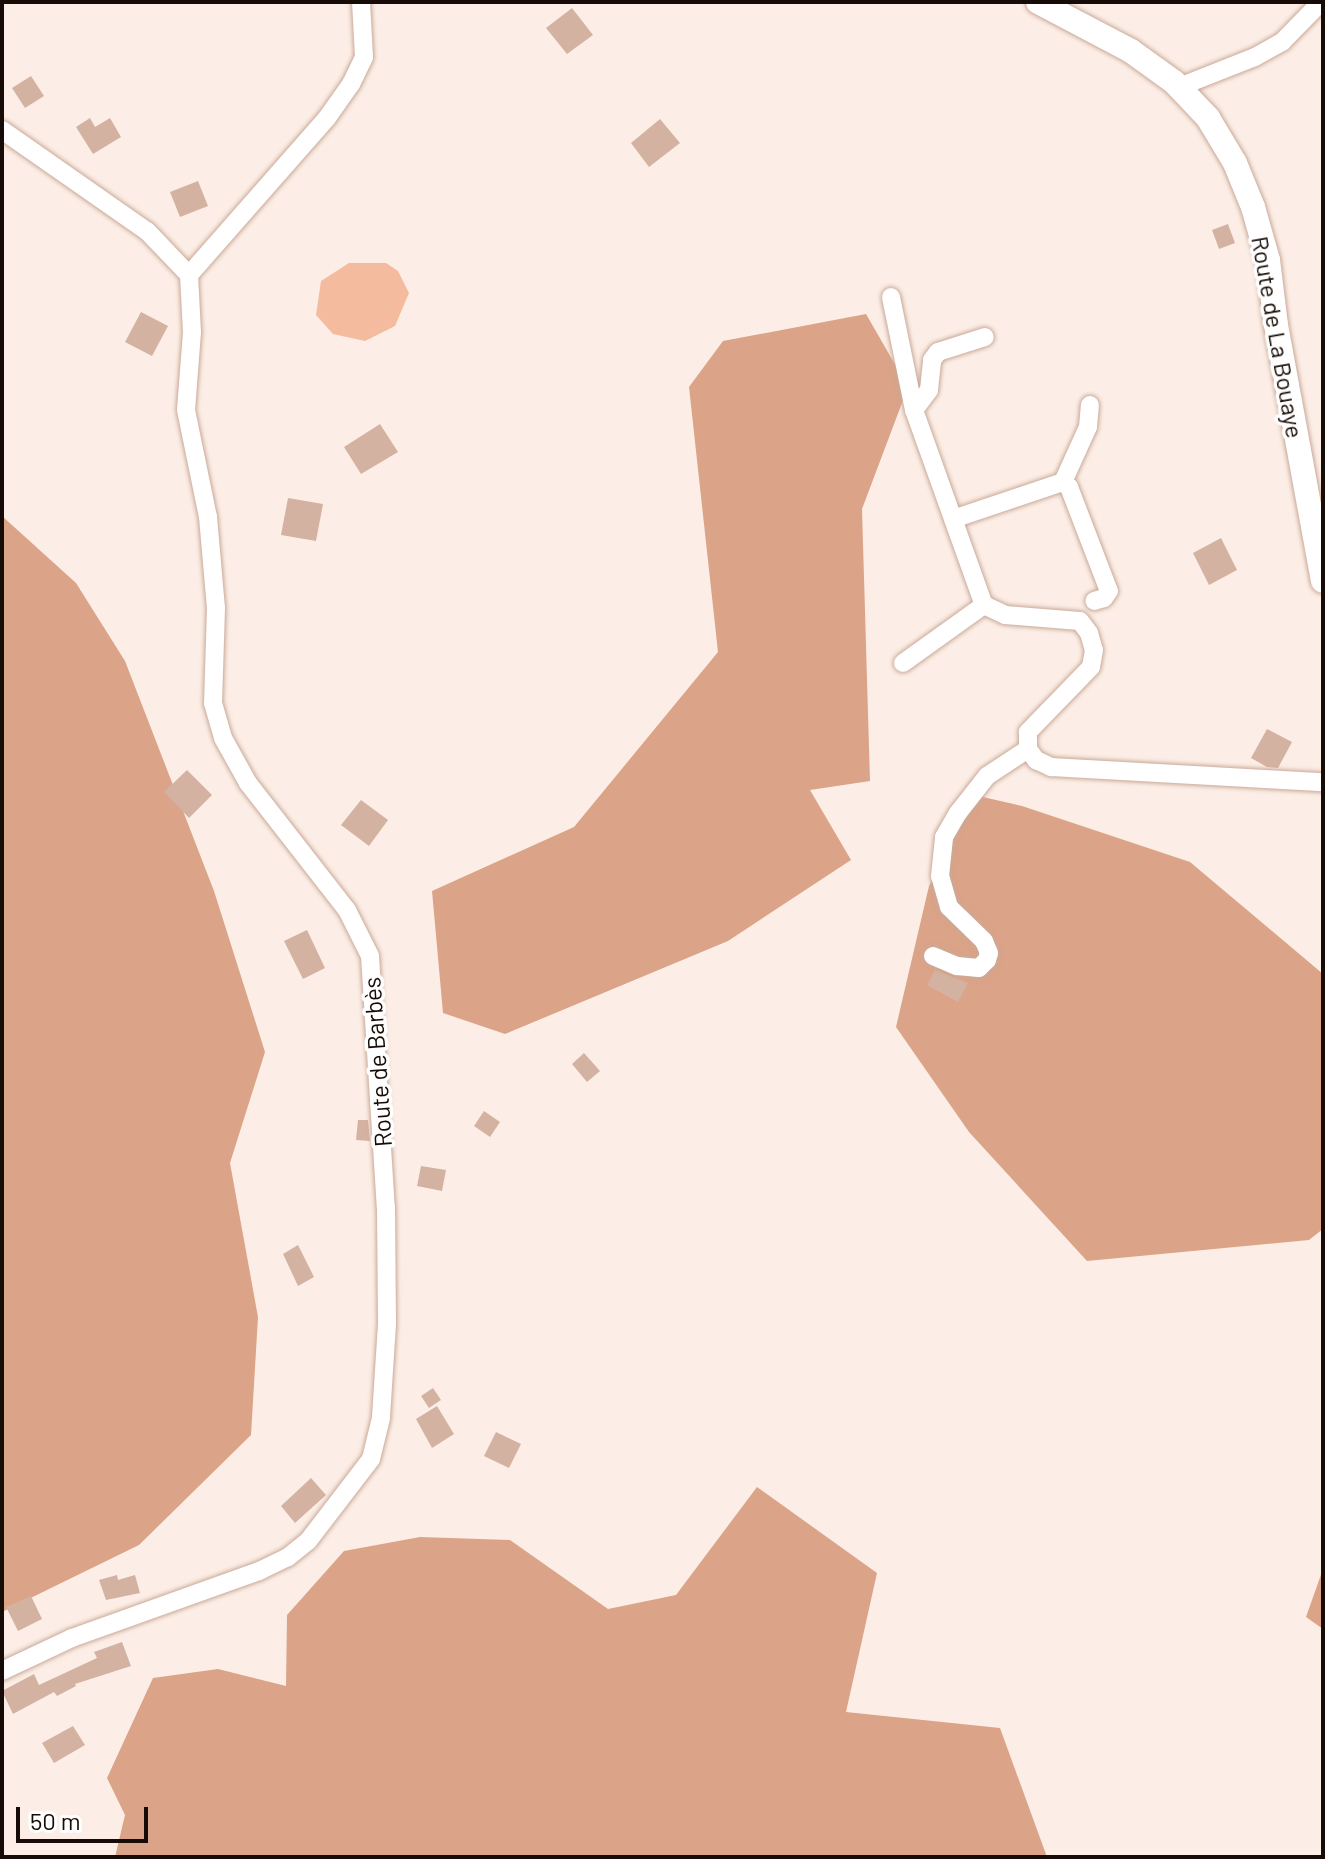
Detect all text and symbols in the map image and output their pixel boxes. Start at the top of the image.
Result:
street label: Route de La Bouaye [1246,234,1310,440]
street label: Route de Barbès [357,976,397,1148]
scale bar [20,1791,152,1841]
text: 50 m [30,1806,81,1835]

